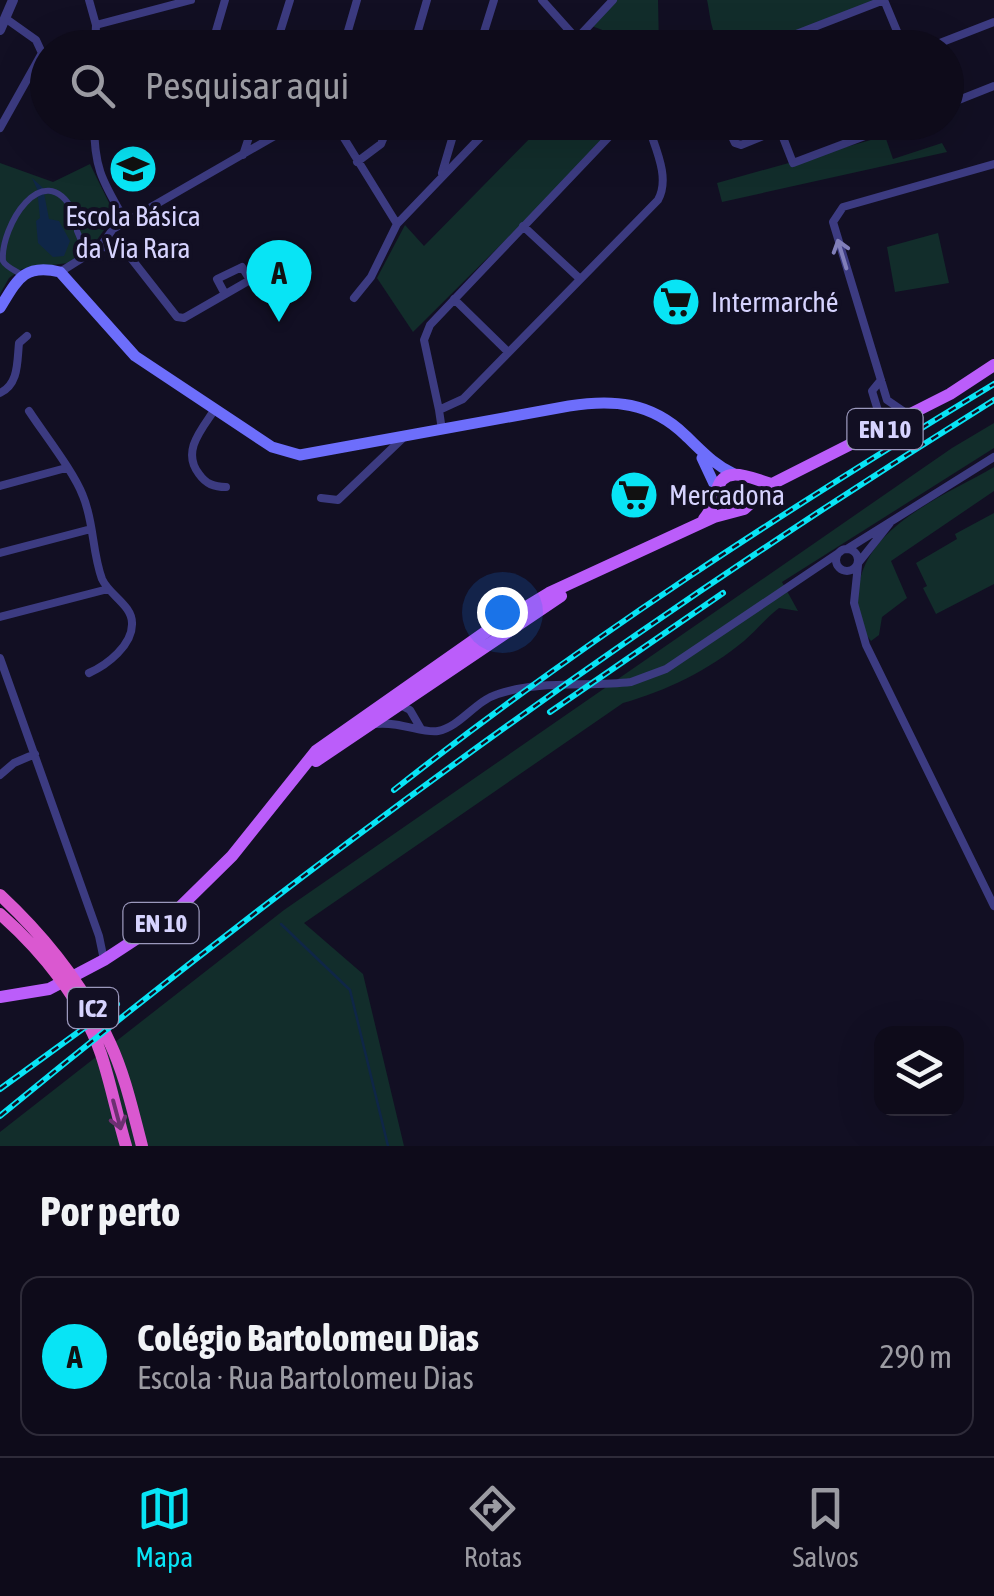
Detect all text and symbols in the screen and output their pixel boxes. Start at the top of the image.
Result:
search box [30,30,964,140]
icon: search [65,58,120,113]
text: Pesquisar aqui [145,64,349,107]
school or university icon: Escola Básica da Via Rara [107,143,159,195]
place label: Escola Básica da Via Rara [65,200,201,264]
one-way arrow [832,238,850,270]
pin: A [246,240,312,322]
supermarket icon: Intermarché [650,276,702,328]
place label: Intermarché [711,286,839,318]
road number: EN 10 [848,409,922,449]
supermarket icon: Mercadona [608,469,660,521]
place label: Mercadona [669,479,785,511]
your location [477,587,528,638]
road number: EN 10 [124,903,198,943]
road number: IC2 [68,988,118,1028]
map controls [874,1026,964,1116]
button: layers [874,1026,964,1116]
one-way arrow [109,1099,128,1130]
text: Por perto [40,1187,180,1235]
text: Colégio Bartolomeu Dias [137,1316,479,1359]
text: A [67,1338,82,1375]
text: 290 m [879,1338,952,1375]
text: Escola · Rua Bartolomeu Dias [137,1359,474,1396]
tab: Mapa [135,1481,193,1573]
tab: Rotas [464,1481,522,1573]
tab: Salvos [793,1481,859,1573]

